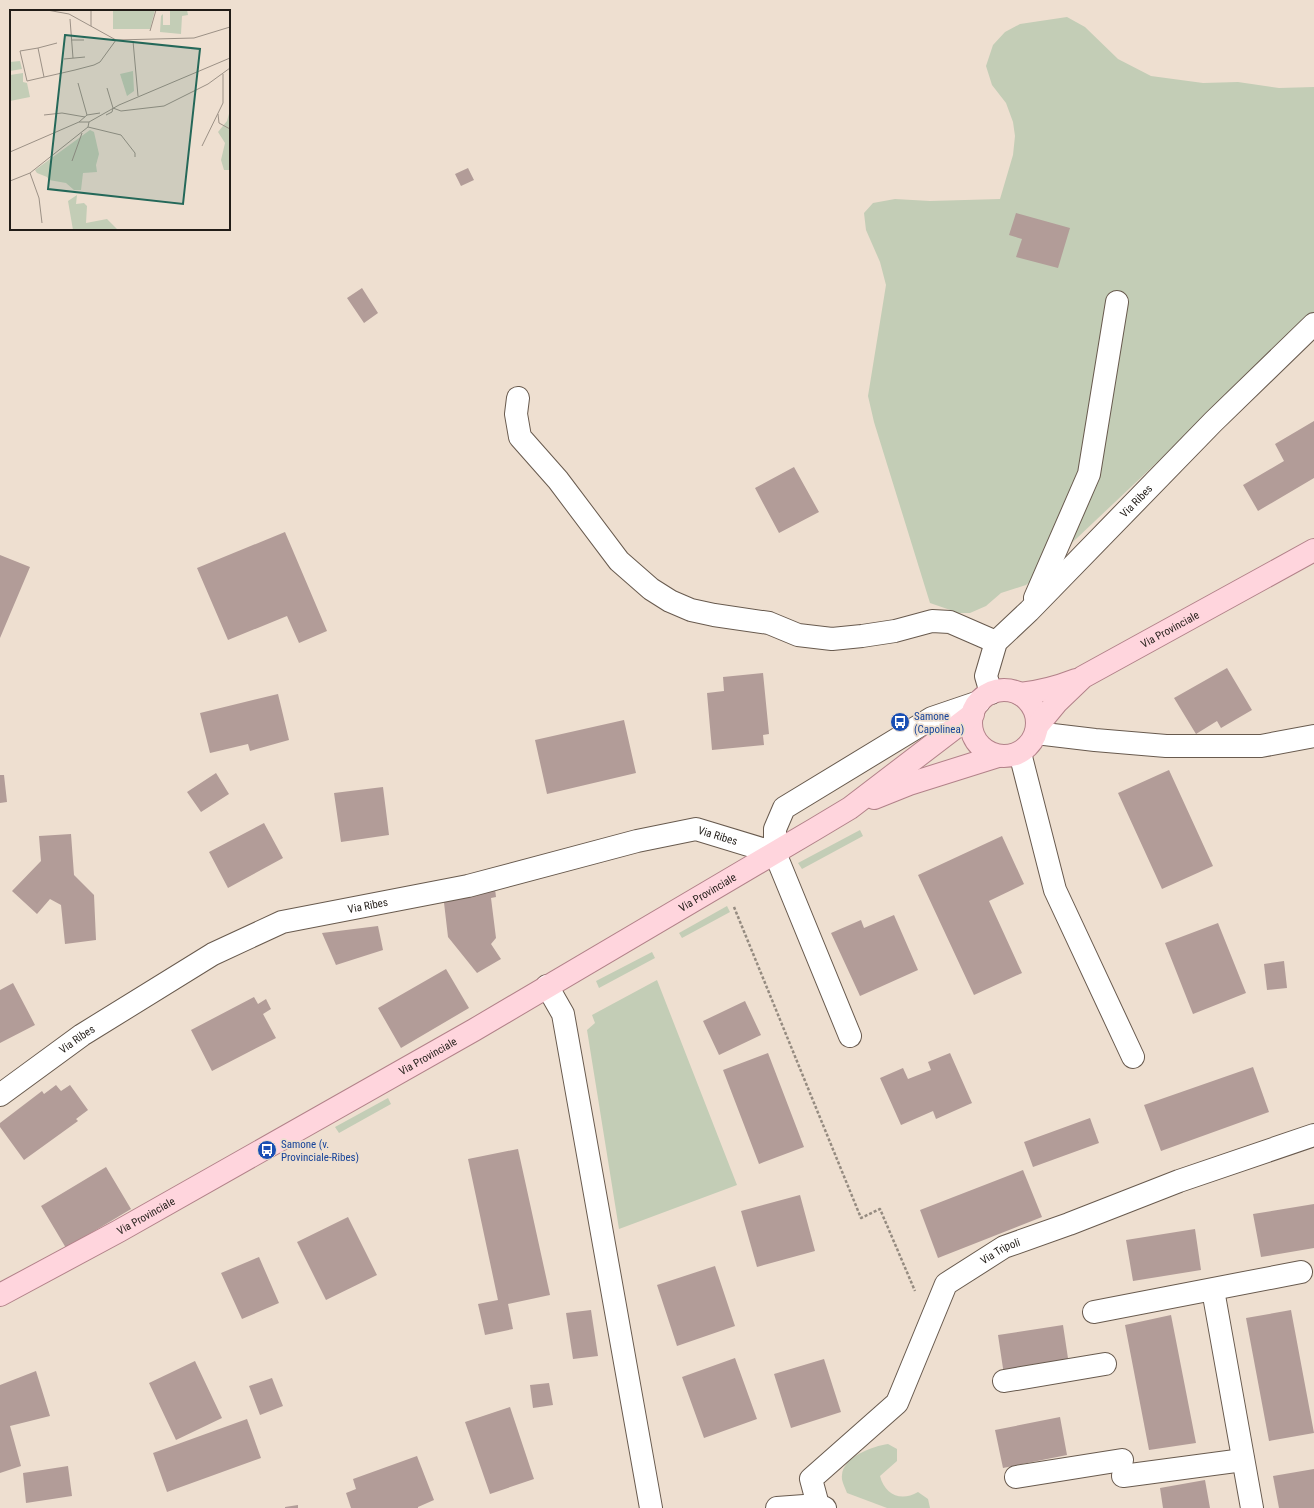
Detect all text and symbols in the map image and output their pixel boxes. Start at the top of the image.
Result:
inset map [10,10,230,230]
street label: Via Ribes [1118,482,1155,520]
street label: Via Provinciale [1139,608,1201,651]
place label: Samone (Capolinea) [914,710,964,736]
bus stop icon: Samone (Capolinea) [889,711,911,733]
street label: Via Ribes [696,824,739,848]
street label: Via Provinciale [677,871,739,915]
street label: Via Ribes [347,896,389,916]
street label: Via Ribes [57,1023,97,1057]
street label: Via Provinciale [397,1035,459,1078]
place label: Samone (v. Provinciale-Ribes) [281,1138,359,1164]
bus stop icon: Samone (v. Provinciale-Ribes) [256,1139,278,1161]
street label: Via Provinciale [115,1195,177,1238]
street label: Via Tripoli [978,1236,1022,1267]

